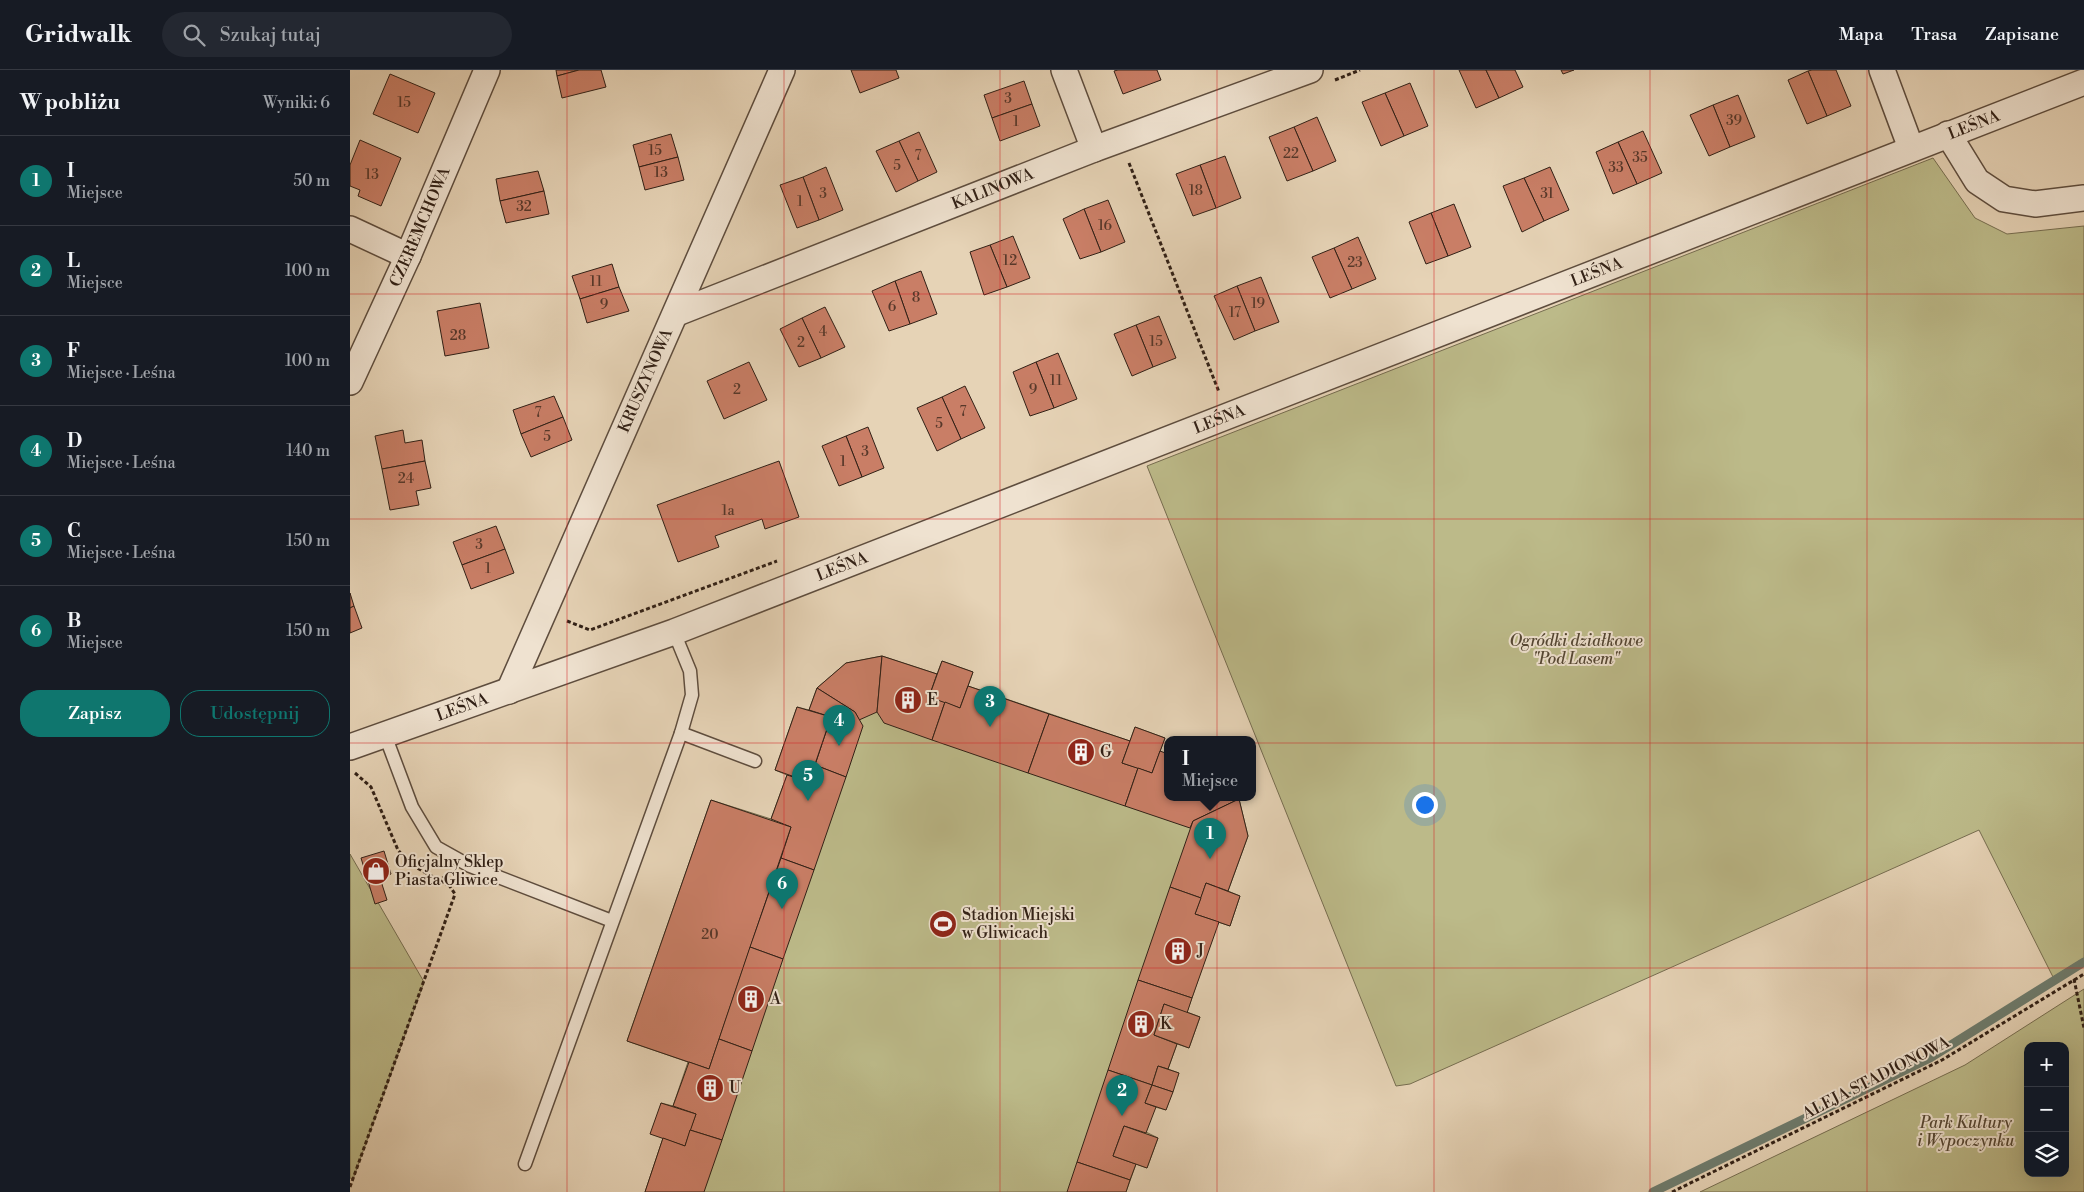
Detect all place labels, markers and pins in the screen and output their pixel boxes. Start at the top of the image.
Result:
building icon: E [893,685,923,715]
pin: 3 [974,686,1006,727]
place label: E [927,690,938,710]
pin: 4 [823,705,855,746]
building icon: G [1066,737,1096,767]
place label: G [1100,742,1112,762]
pin: 5 [792,760,824,801]
pin: 1 [1194,818,1226,859]
place label: Oficjalny Sklep Piasta Gliwice [395,852,504,890]
shop icon: Oficjalny Sklep Piasta Gliwice [361,856,391,886]
pin: 6 [766,868,798,909]
place label: Stadion Miejski w Gliwicach [961,905,1075,943]
sports icon: Stadion Miejski w Gliwicach [928,909,958,939]
building icon: J [1163,936,1193,966]
place label: J [1196,941,1204,961]
building icon: A [736,984,766,1014]
place label: A [769,989,782,1009]
building icon: K [1126,1009,1156,1039]
place label: K [1160,1014,1173,1034]
building icon: U [695,1073,725,1103]
pin: 2 [1106,1075,1138,1116]
place label: U [729,1078,741,1098]

